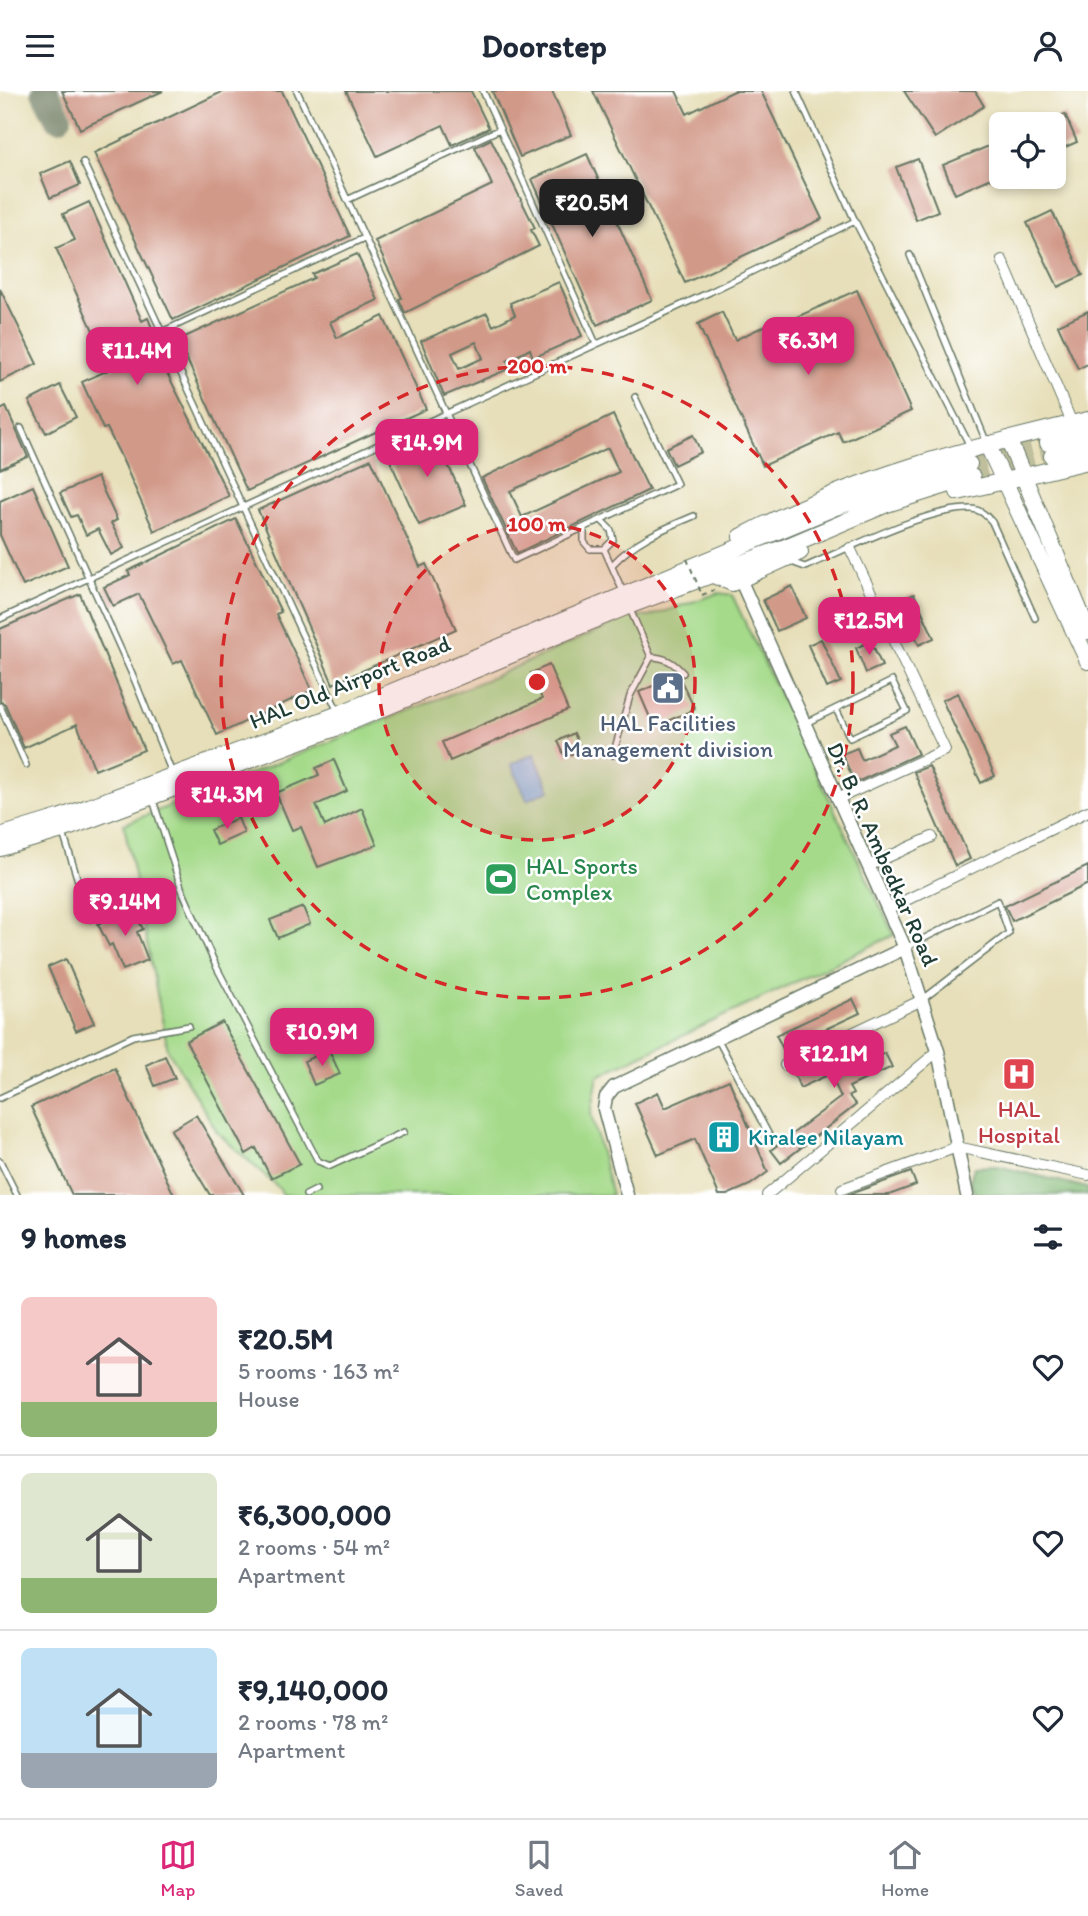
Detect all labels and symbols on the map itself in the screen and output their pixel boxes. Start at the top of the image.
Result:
pin: ₹20.5M [535,179,649,239]
pin: ₹6.3M [759,317,857,377]
pin: ₹11.4M [80,327,194,387]
text: 200 m [507,353,567,378]
pin: ₹14.9M [370,419,484,479]
text: 100 m [508,511,566,536]
pin: ₹12.5M [812,597,926,657]
street label: HAL Old Airport Road [245,629,455,735]
public building icon: HAL Facilities Management division [649,669,687,707]
centre of rings [525,670,549,694]
place label: HAL Facilities Management division [563,709,773,763]
street label: Dr. B. R. Ambedkar Road [821,738,945,971]
pin: ₹14.3M [170,771,284,831]
place label: HAL Sports Complex [526,852,638,906]
sports icon: HAL Sports Complex [482,860,520,898]
pin: ₹9.14M [68,879,182,938]
pin: ₹10.9M [265,1009,379,1068]
pin: ₹12.1M [777,1031,891,1090]
hospital icon: HAL Hospital [1000,1055,1038,1093]
place label: HAL Hospital [978,1095,1061,1149]
building icon: Kiralee Nilayam [705,1118,743,1156]
place label: Kiralee Nilayam [748,1123,904,1151]

